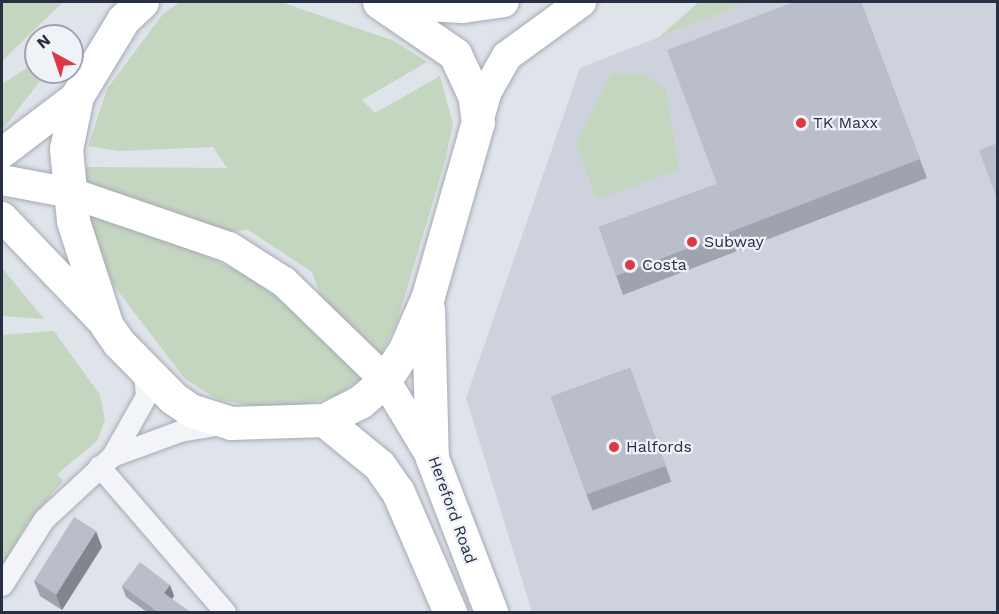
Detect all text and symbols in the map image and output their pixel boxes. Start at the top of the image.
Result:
north arrow [24,24,84,84]
text: N [33,30,54,52]
place label: TK Maxx [813,113,878,133]
marker: TK Maxx [794,116,808,130]
place label: Subway [704,232,764,252]
marker: Subway [685,235,699,249]
place label: Costa [642,255,687,275]
marker: Costa [623,258,637,272]
place label: Halfords [626,437,692,457]
marker: Halfords [607,440,621,454]
street label: Hereford Road [424,454,480,566]

